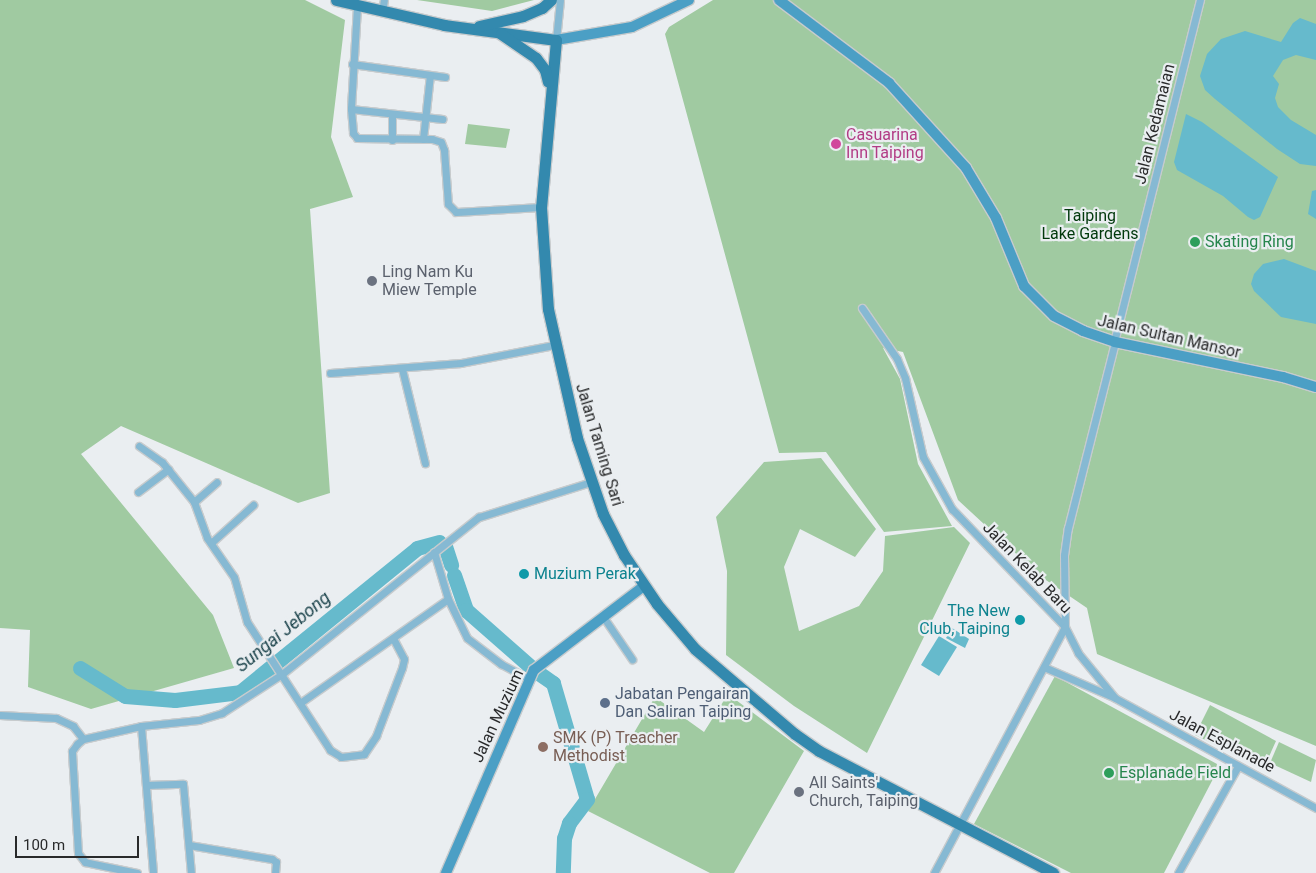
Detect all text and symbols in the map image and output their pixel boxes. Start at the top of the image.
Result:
street label: Jalan Kedamaian [1131,62,1179,186]
place label: Casuarina Inn Taiping [846,125,924,163]
marker: Casuarina Inn Taiping [830,138,842,150]
park label: Taiping Lake Gardens [1041,206,1139,244]
place label: Skating Ring [1205,232,1294,252]
marker: Skating Ring [1189,236,1201,248]
place label: Ling Nam Ku Miew Temple [382,262,477,300]
marker: Ling Nam Ku Miew Temple [366,275,378,287]
street label: Jalan Sultan Mansor [1096,311,1242,363]
street label: Jalan Taming Sari [571,381,627,509]
street label: Jalan Kelab Baru [979,518,1075,618]
place label: Muzium Perak [534,564,636,584]
marker: Muzium Perak [518,568,530,580]
water label: Sungai Jebong [231,587,335,677]
place label: The New Club, Taiping [919,601,1010,639]
marker: The New Club, Taiping [1014,614,1026,626]
street label: Jalan Muzium [468,666,528,766]
place label: Jabatan Pengairan Dan Saliran Taiping [615,684,752,722]
marker: Jabatan Pengairan Dan Saliran Taiping [599,697,611,709]
street label: Jalan Esplanade [1166,705,1278,777]
place label: SMK (P) Treacher Methodist [553,728,678,766]
marker: SMK (P) Treacher Methodist [537,741,549,753]
place label: Esplanade Field [1119,763,1231,783]
marker: Esplanade Field [1103,767,1115,779]
place label: All Saints' Church, Taiping [809,773,919,811]
marker: All Saints' Church, Taiping [793,786,805,798]
scale bar [18,826,141,858]
text: 100 m [23,836,65,854]

